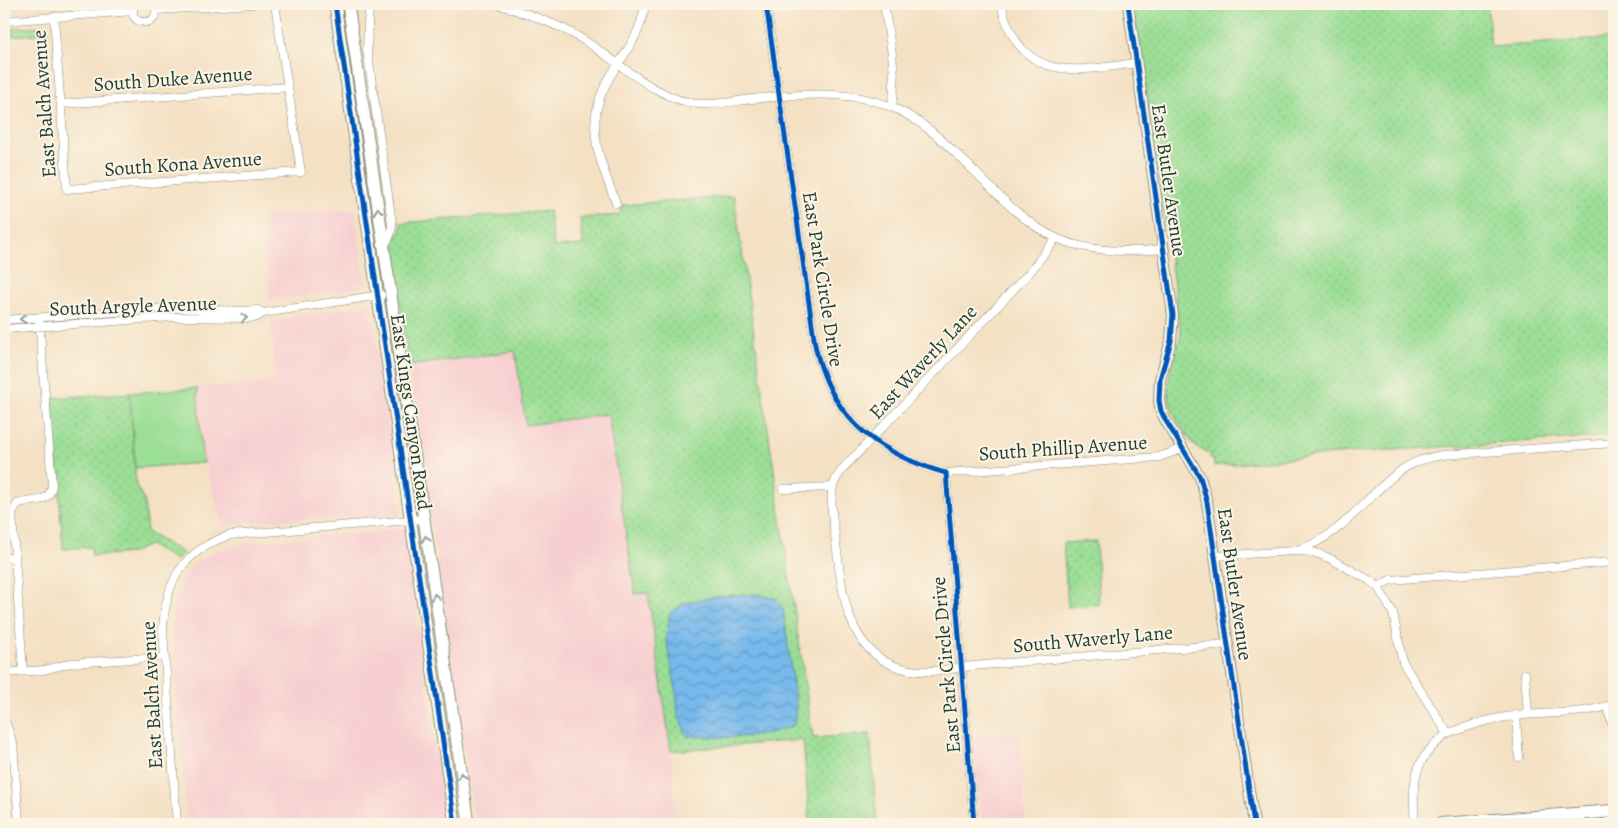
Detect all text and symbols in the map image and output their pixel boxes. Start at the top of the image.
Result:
street label: East Balch Avenue [25,29,63,179]
street label: South Duke Avenue [93,60,253,98]
street label: East Butler Avenue [1145,102,1193,258]
street label: South Kona Avenue [103,145,263,183]
street label: East Park Circle Drive [796,189,850,369]
one-way arrow [373,207,383,215]
street label: South Argyle Avenue [49,290,217,322]
street label: East Waverly Lane [863,299,983,425]
street label: East Kings Canyon Road [384,312,438,512]
one-way arrow [19,313,27,324]
one-way arrow [241,313,249,324]
street label: South Phillip Avenue [978,429,1148,467]
street label: East Butler Avenue [1211,506,1259,662]
one-way arrow [421,535,432,543]
street label: East Park Circle Drive [925,576,967,754]
one-way arrow [430,593,440,602]
street label: South Waverly Lane [1012,619,1174,659]
street label: East Balch Avenue [135,620,169,770]
one-way arrow [457,772,467,780]

